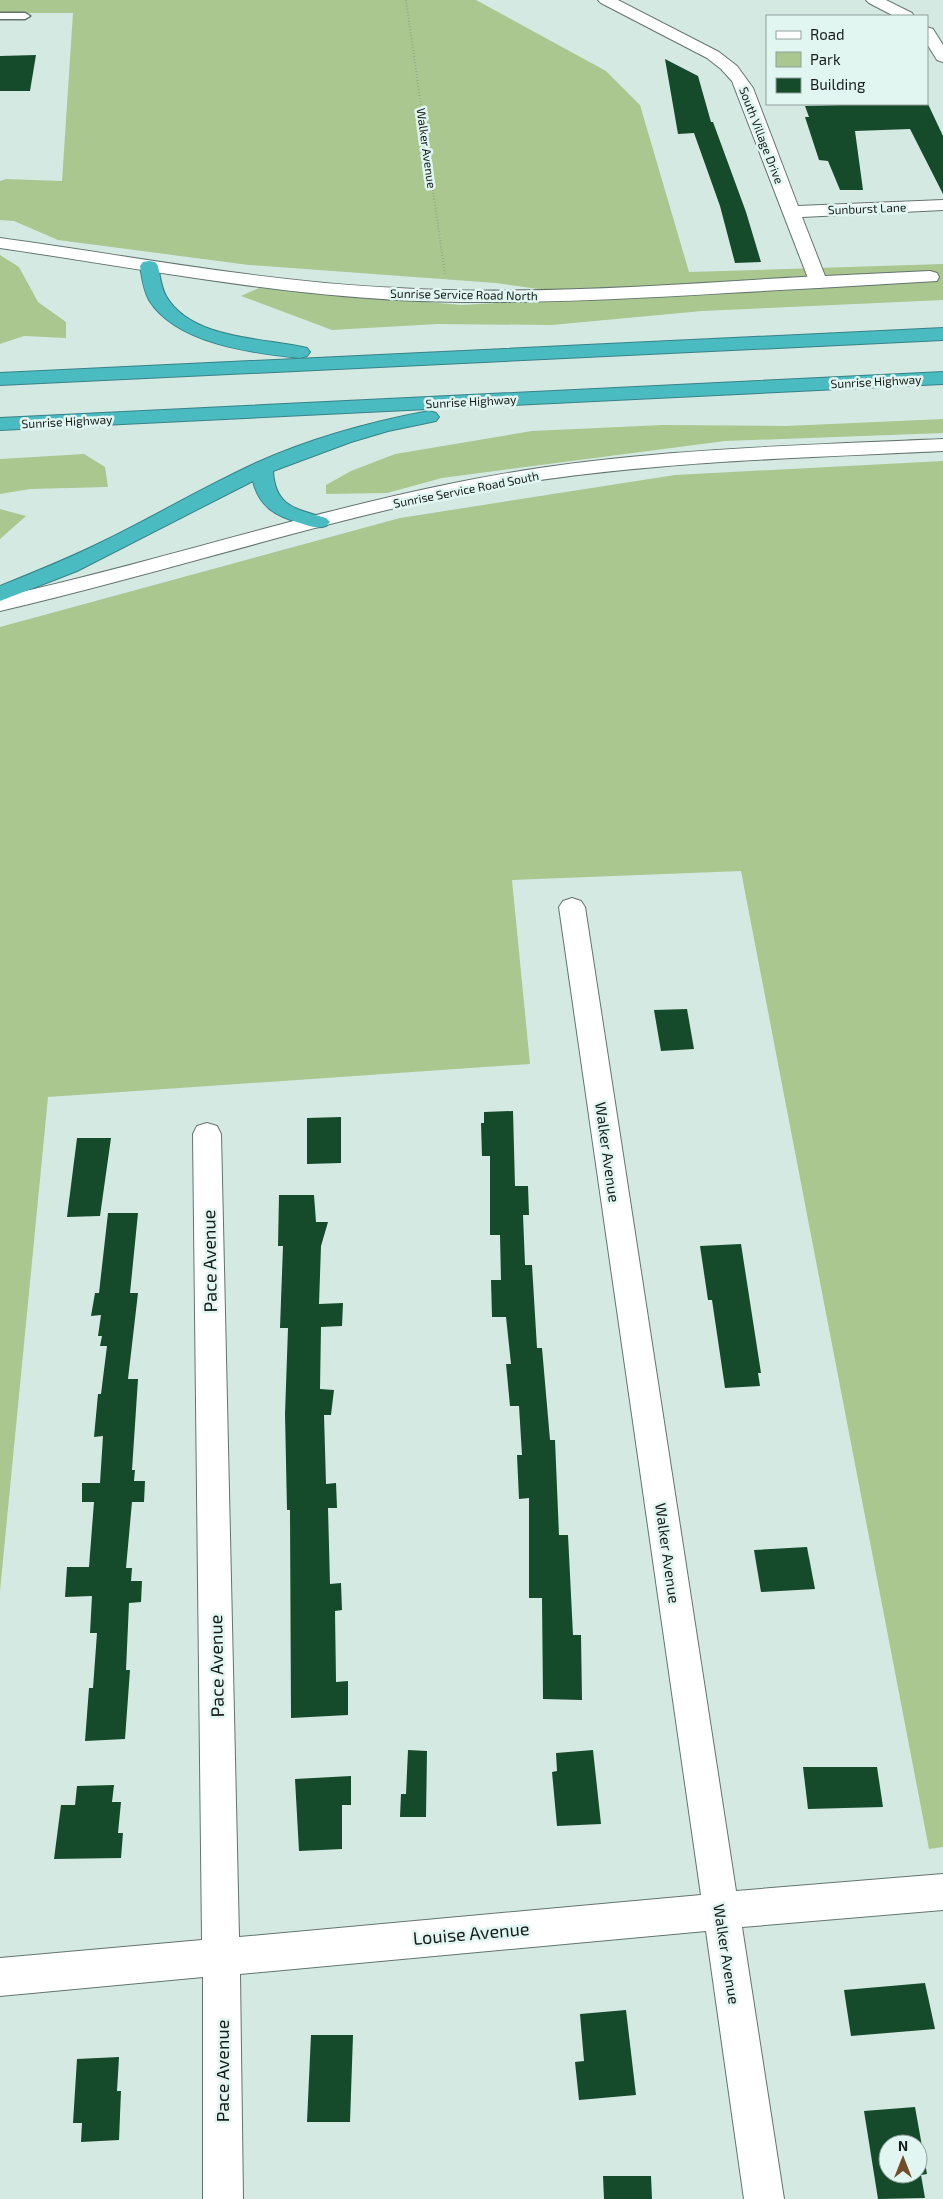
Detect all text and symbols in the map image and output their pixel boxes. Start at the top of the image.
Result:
legend [766,15,928,105]
text: Road [810,25,845,43]
text: Park [810,50,841,68]
text: Building [810,75,866,93]
street label: South Village Drive [737,85,787,185]
street label: Walker Avenue [414,107,440,189]
street label: Sunburst Lane [827,200,907,216]
street label: Sunrise Service Road North [390,286,538,302]
street label: Sunrise Highway [830,372,922,390]
street label: Sunrise Highway [425,392,517,410]
street label: Sunrise Highway [21,412,113,430]
street label: Sunrise Service Road South [392,468,540,510]
street label: Walker Avenue [592,1101,624,1203]
street label: Pace Avenue [197,1209,221,1313]
street label: Walker Avenue [652,1502,684,1604]
street label: Pace Avenue [204,1614,228,1718]
street label: Walker Avenue [710,1903,744,2005]
street label: Louise Avenue [412,1917,530,1949]
street label: Pace Avenue [211,2020,233,2122]
north arrow [878,2134,928,2184]
text: N [898,2137,908,2154]

